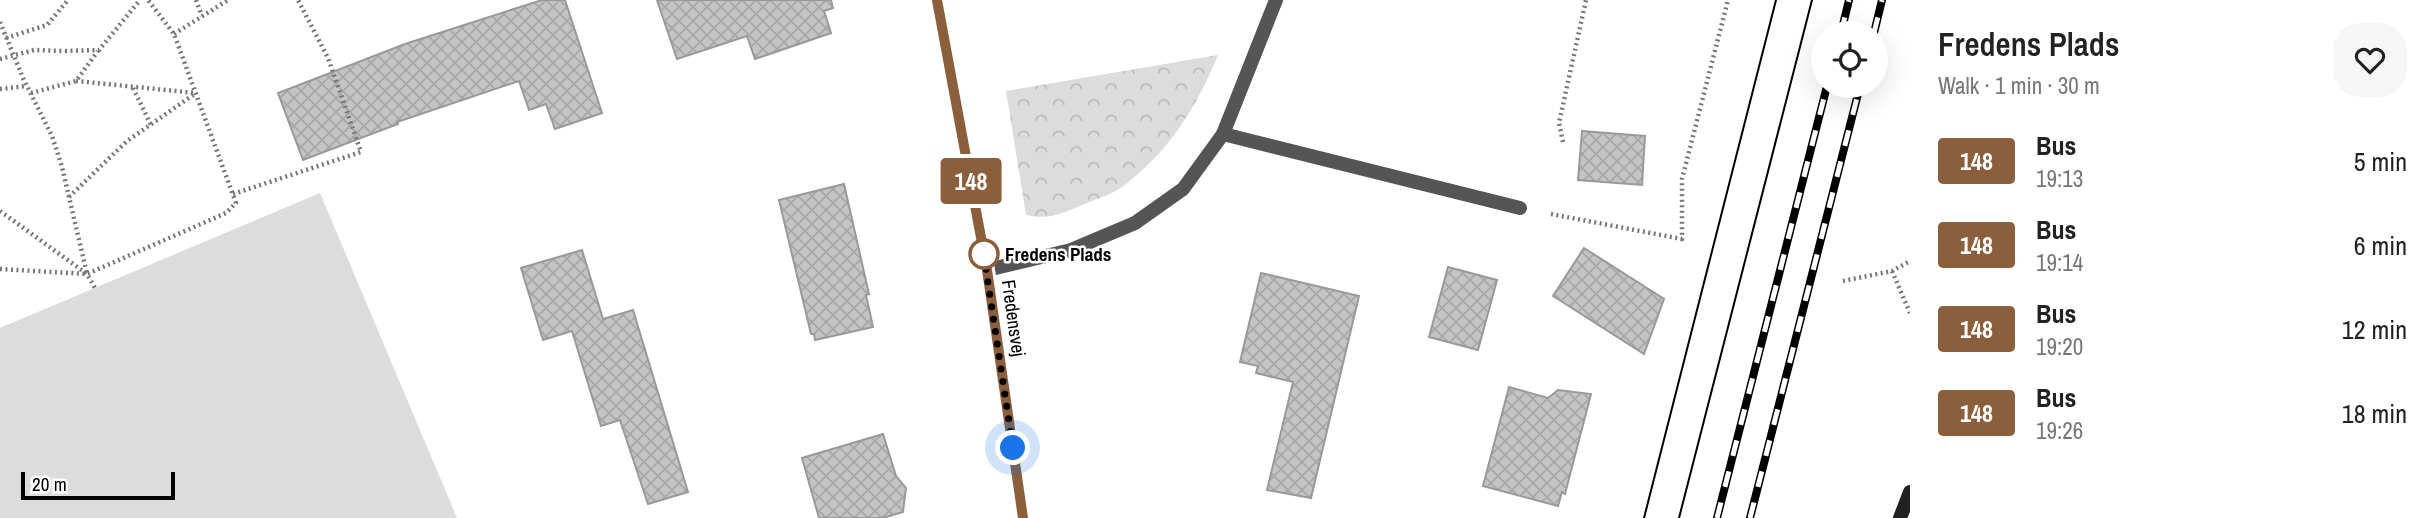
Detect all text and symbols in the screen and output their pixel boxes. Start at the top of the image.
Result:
map controls [1811,21,1888,98]
button: locate [1811,21,1888,98]
text: Fredens Plads [1938,22,2119,66]
button: heart [2333,23,2407,97]
text: Walk · 1 min · 30 m [1938,70,2100,101]
text: Bus [2036,128,2076,163]
text: 5 min [2354,144,2407,179]
text: 148 [1960,145,1993,177]
line badge: 148 [931,158,1011,204]
text: 19:13 [2036,163,2083,194]
text: 148 [955,165,987,197]
text: Bus [2036,212,2076,247]
text: 6 min [2354,228,2407,263]
text: 148 [1960,229,1993,261]
marker: Fredens Plads [969,239,999,269]
place label: Fredens Plads [1005,241,1112,267]
text: 19:14 [2036,247,2083,278]
street label: Fredensvej [996,278,1032,358]
text: Bus [2036,296,2076,331]
text: 12 min [2342,312,2407,347]
text: 148 [1960,313,1993,345]
text: 19:20 [2036,331,2083,362]
text: Bus [2036,380,2076,415]
text: 18 min [2342,396,2407,431]
text: 148 [1960,397,1993,429]
text: 19:26 [2036,415,2083,446]
your location [995,430,1030,465]
scale bar [21,469,175,501]
text: 20 m [32,471,67,497]

